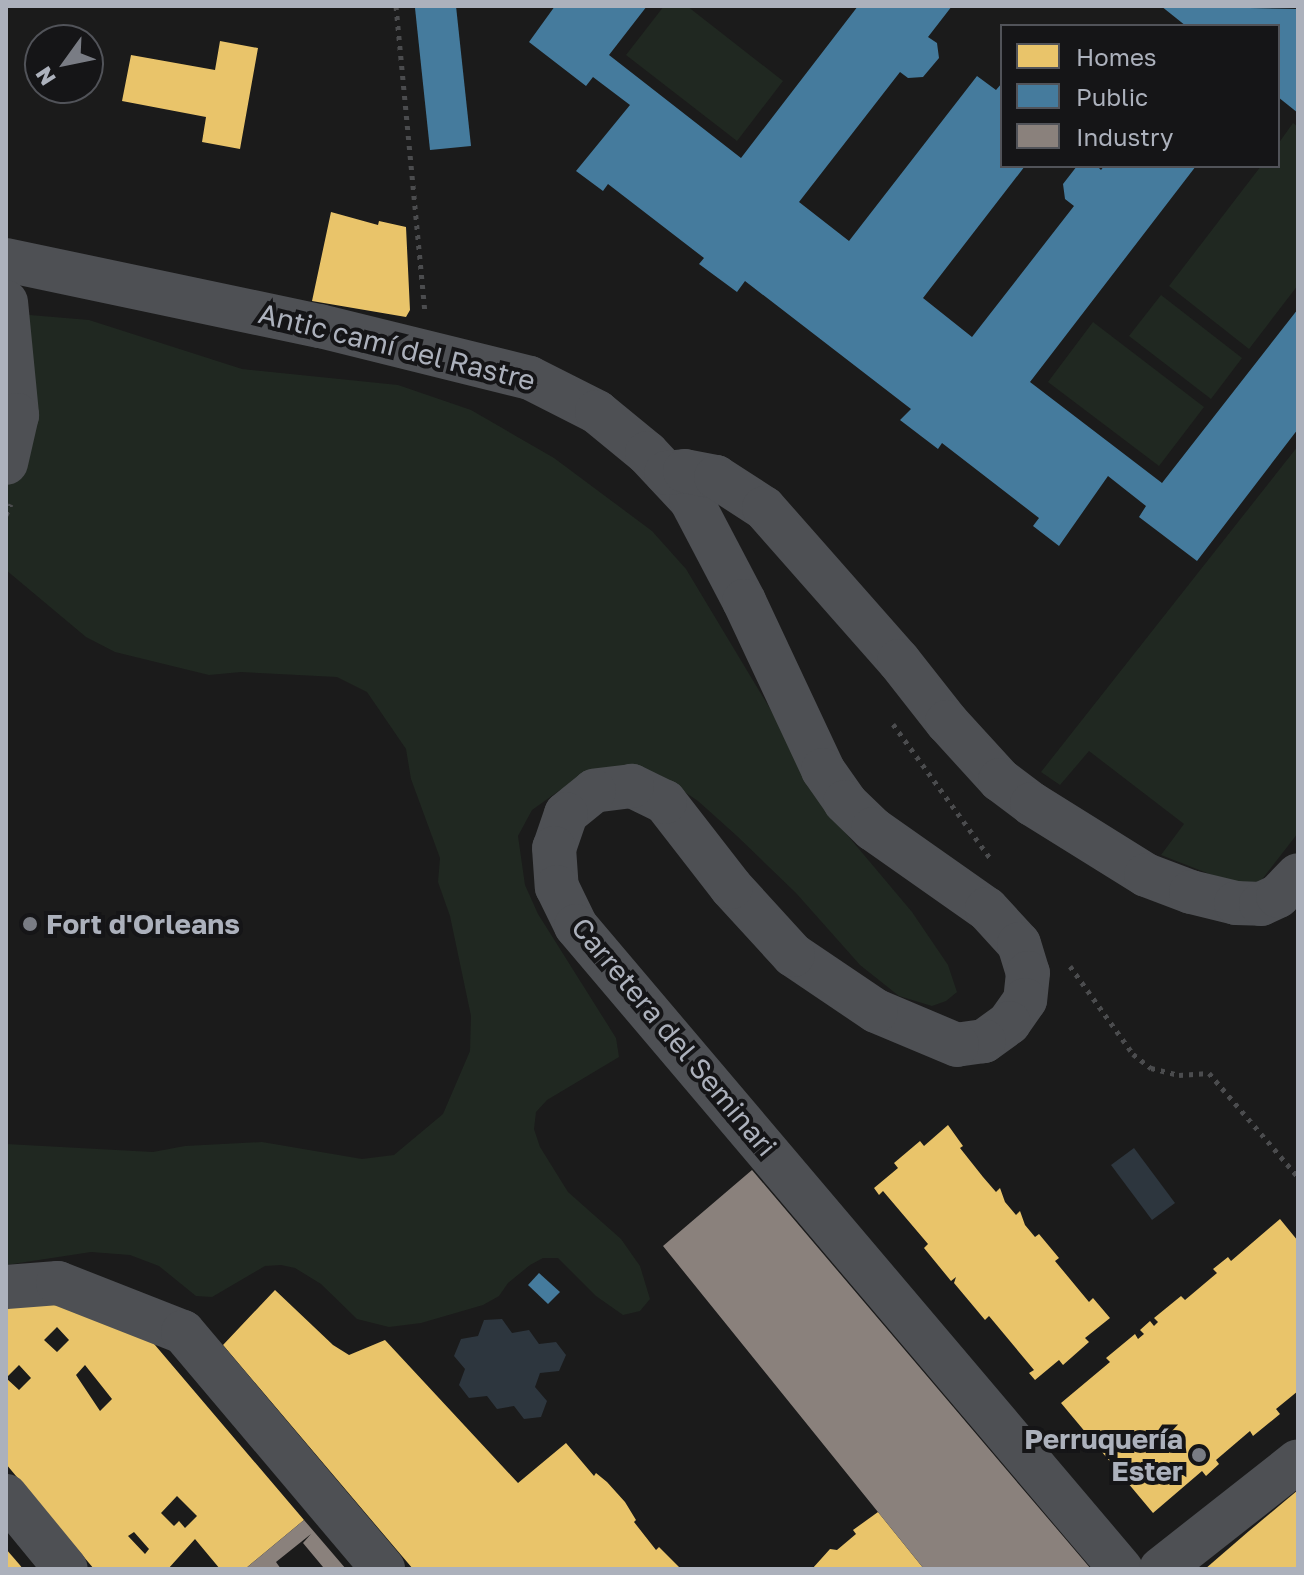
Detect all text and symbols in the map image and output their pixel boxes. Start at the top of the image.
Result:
north arrow [24,24,104,104]
legend [1000,24,1280,168]
text: Homes [1076,42,1157,71]
text: N [29,62,61,91]
text: Public [1076,82,1148,111]
text: Industry [1076,122,1173,151]
street label: Antic camí del Rastre [255,296,539,398]
place label: Fort d'Orleans [46,907,240,941]
street label: Carretera del Seminari [564,911,784,1163]
marker: Fort d'Orleans [21,915,39,933]
place label: Perruquería Ester [1024,1422,1183,1488]
marker: Perruquería Ester [1190,1446,1208,1464]

